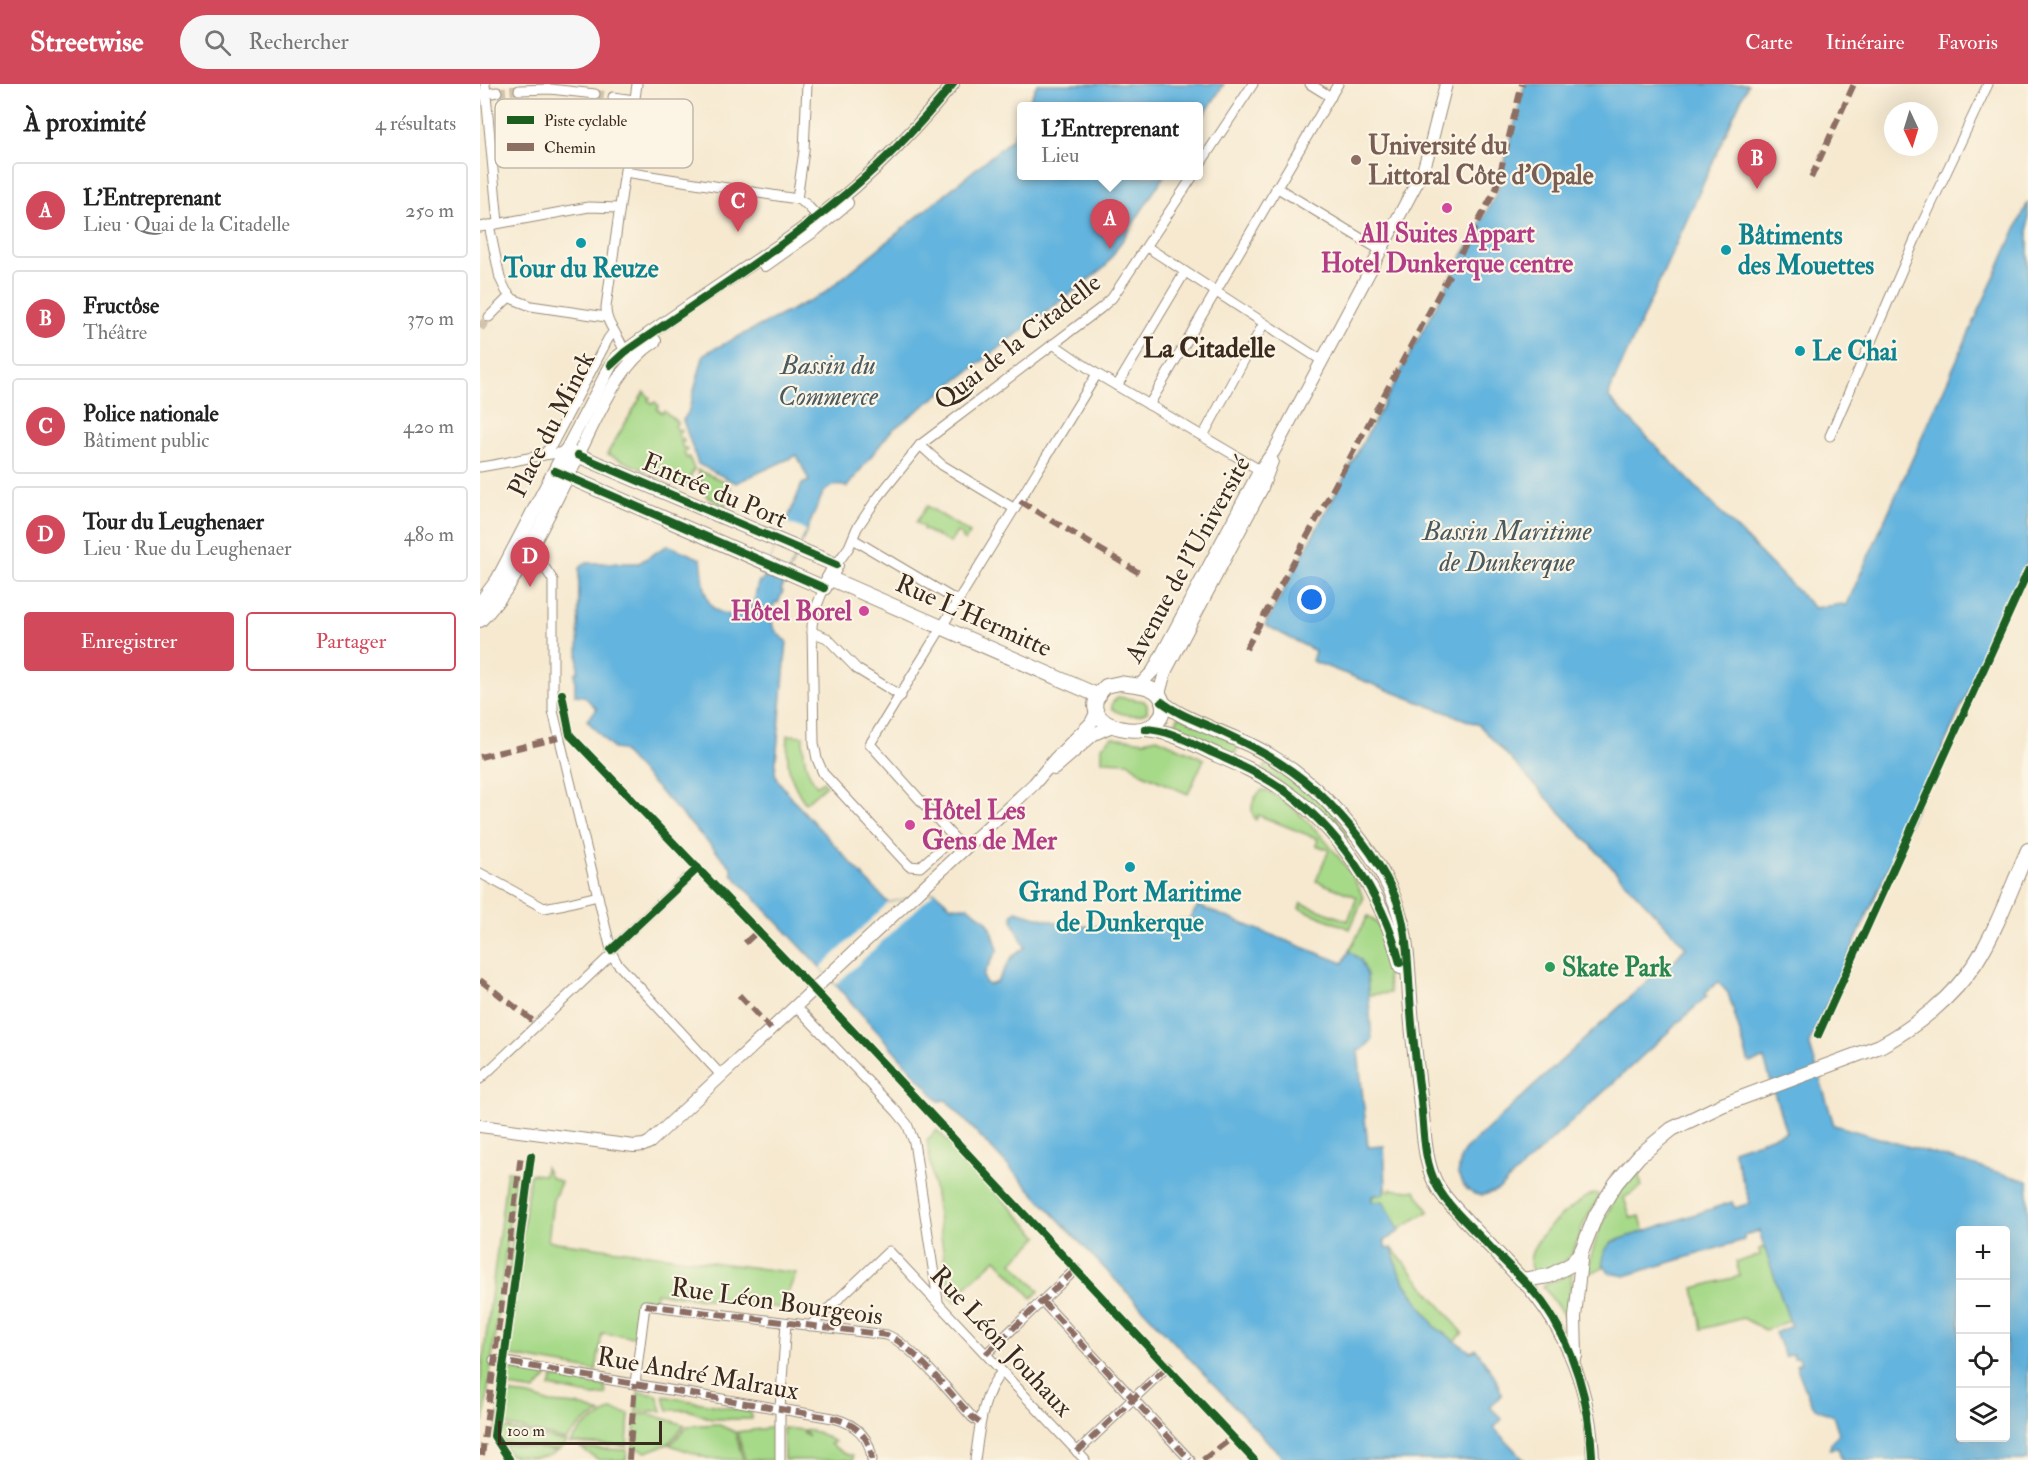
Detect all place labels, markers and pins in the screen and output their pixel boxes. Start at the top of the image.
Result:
place label: Université du Littoral Côte d'Opale [1368,130,1594,193]
pin: B [1738,140,1776,189]
marker: Université du Littoral Côte d'Opale [1349,153,1363,167]
pin: C [718,182,758,232]
pin: A [1090,200,1130,249]
marker: All Suites Appart Hotel Dunkerque centre [1440,201,1454,215]
place label: All Suites Appart Hotel Dunkerque centre [1321,218,1573,281]
place label: Bâtiments des Mouettes [1738,220,1874,282]
marker: Tour du Reuze [574,236,588,250]
marker: Bâtiments des Mouettes [1719,243,1733,257]
place label: Tour du Reuze [503,253,659,285]
place label: Le Chai [1812,336,1898,368]
marker: Le Chai [1793,344,1807,358]
pin: D [511,538,550,587]
place label: Hôtel Borel [730,596,852,628]
marker: Hôtel Borel [857,604,871,618]
place label: Hôtel Les Gens de Mer [922,795,1057,857]
marker: Hôtel Les Gens de Mer [903,818,917,832]
marker: Grand Port Maritime de Dunkerque [1123,860,1137,874]
place label: Grand Port Maritime de Dunkerque [1019,877,1242,940]
place label: Skate Park [1562,952,1672,984]
marker: Skate Park [1543,960,1557,974]

